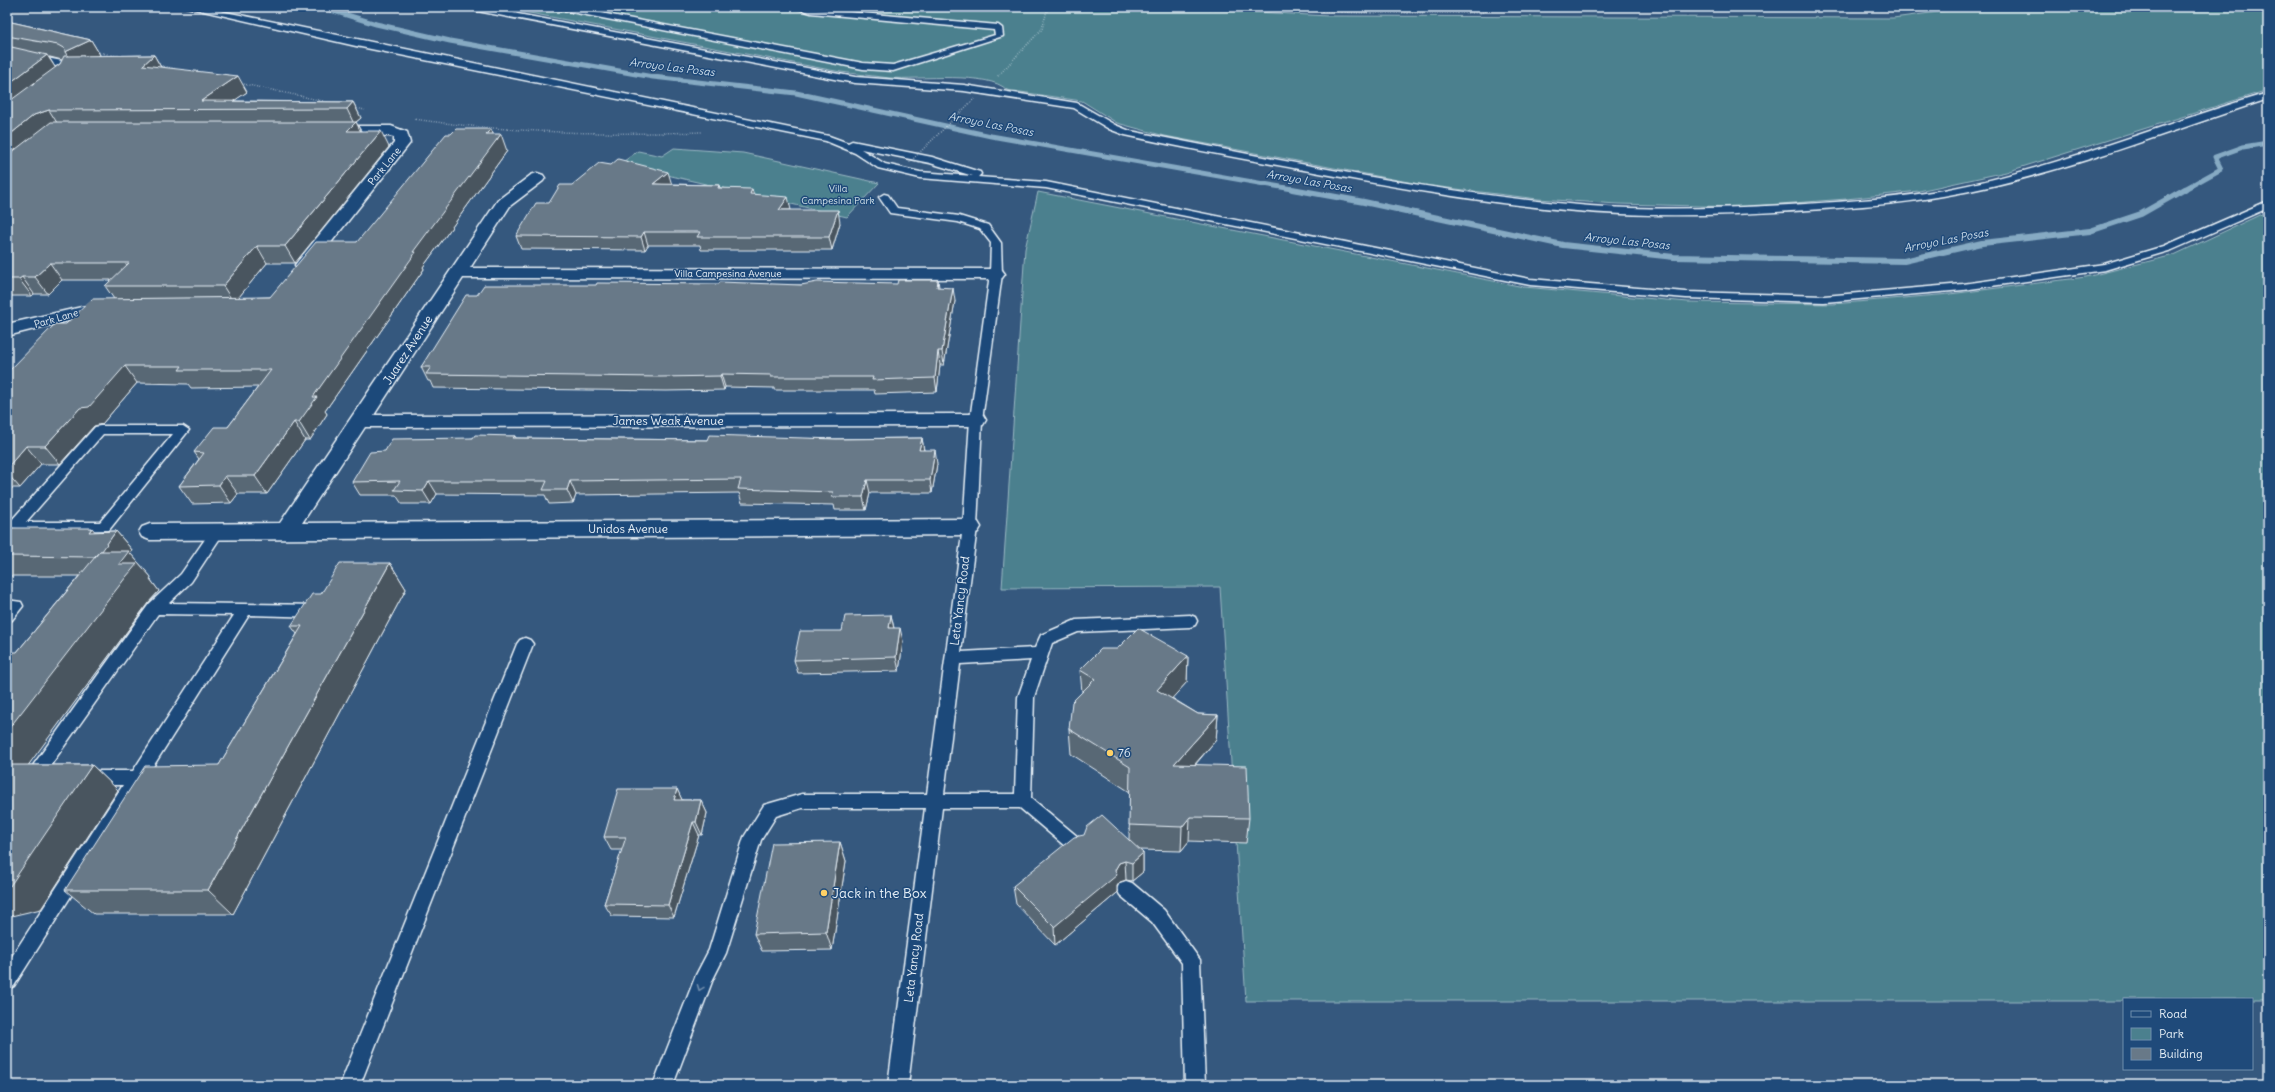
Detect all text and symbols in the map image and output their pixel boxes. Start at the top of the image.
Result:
water label: Arroyo Las Posas [629,55,716,79]
water label: Arroyo Las Posas [948,109,1035,139]
street label: Park Lane [365,145,404,188]
water label: Arroyo Las Posas [1266,167,1353,196]
park label: Villa Campesina Park [801,182,875,207]
water label: Arroyo Las Posas [1903,225,1990,255]
water label: Arroyo Las Posas [1584,230,1671,253]
street label: Villa Campesina Avenue [674,267,782,280]
street label: Park Lane [33,306,80,331]
street label: Juarez Avenue [380,312,436,387]
street label: James Weak Avenue [612,413,724,428]
street label: Unidos Avenue [588,521,668,536]
street label: Leta Yancy Road [947,555,972,646]
place label: 76 [1118,745,1131,760]
marker: 76 [1105,748,1115,758]
place label: Jack in the Box [832,884,927,902]
marker: Jack in the Box [819,888,829,898]
street label: Leta Yancy Road [901,912,926,1003]
one-way arrow [697,985,705,992]
legend [2123,998,2253,1070]
text: Road [2159,1006,2187,1021]
text: Park [2159,1026,2184,1041]
text: Building [2159,1046,2203,1061]

